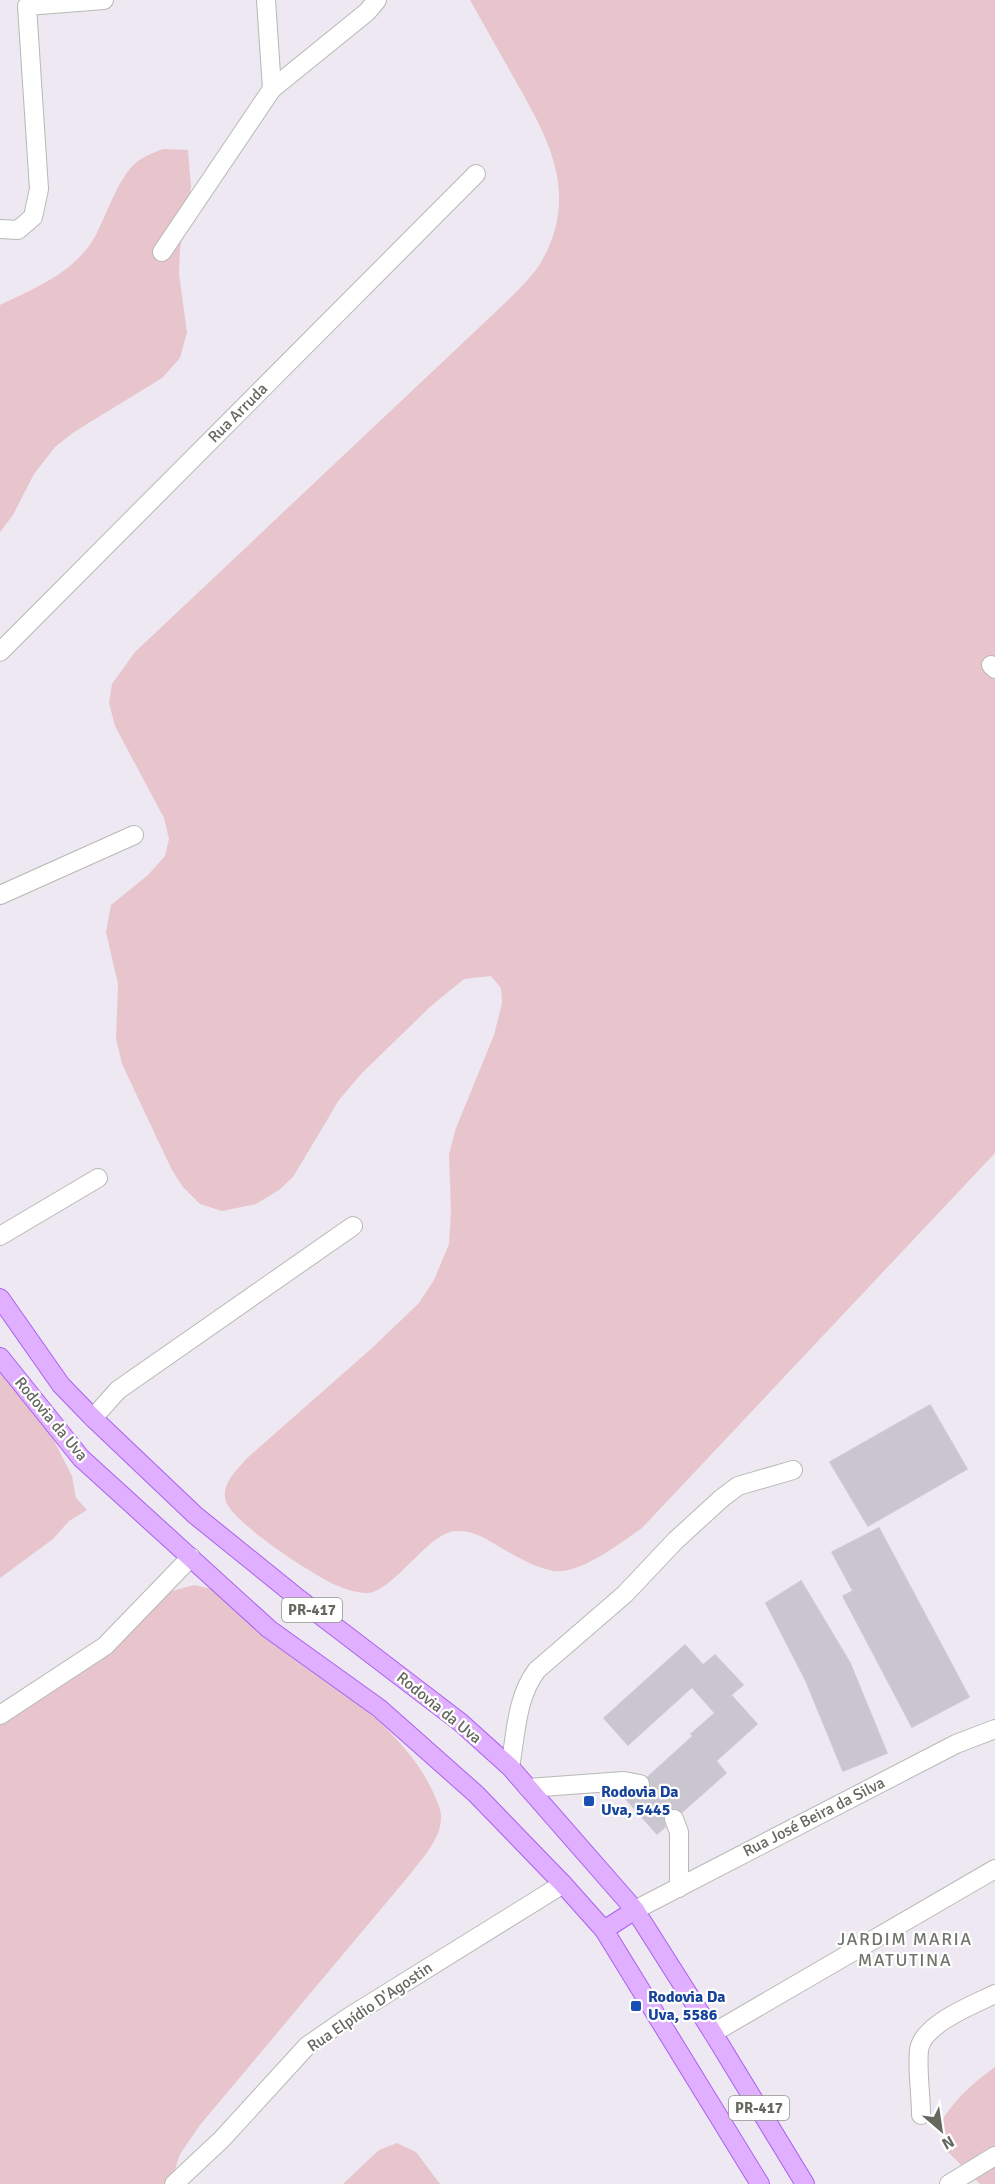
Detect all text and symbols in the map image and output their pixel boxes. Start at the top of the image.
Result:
street label: Rua Arruda [204,379,272,447]
street label: Rodovia da Uva [10,1373,92,1465]
road number: PR-417 [282,1598,342,1622]
street label: Rodovia da Uva [392,1668,486,1748]
street label: Rua José Beira da Silva [740,1773,888,1861]
place label: Rodovia Da Uva, 5445 [601,1782,678,1820]
marker: Rodovia Da Uva, 5445 [582,1794,596,1808]
district label: JARDIM MARIA MATUTINA [837,1928,973,1971]
street label: Rua Elpídio D'Agostin [304,1958,436,2056]
place label: Rodovia Da Uva, 5586 [648,1987,725,2025]
marker: Rodovia Da Uva, 5586 [629,1999,643,2013]
road number: PR-417 [729,2096,789,2120]
north arrow [911,2100,971,2160]
text: N [938,2131,958,2154]

